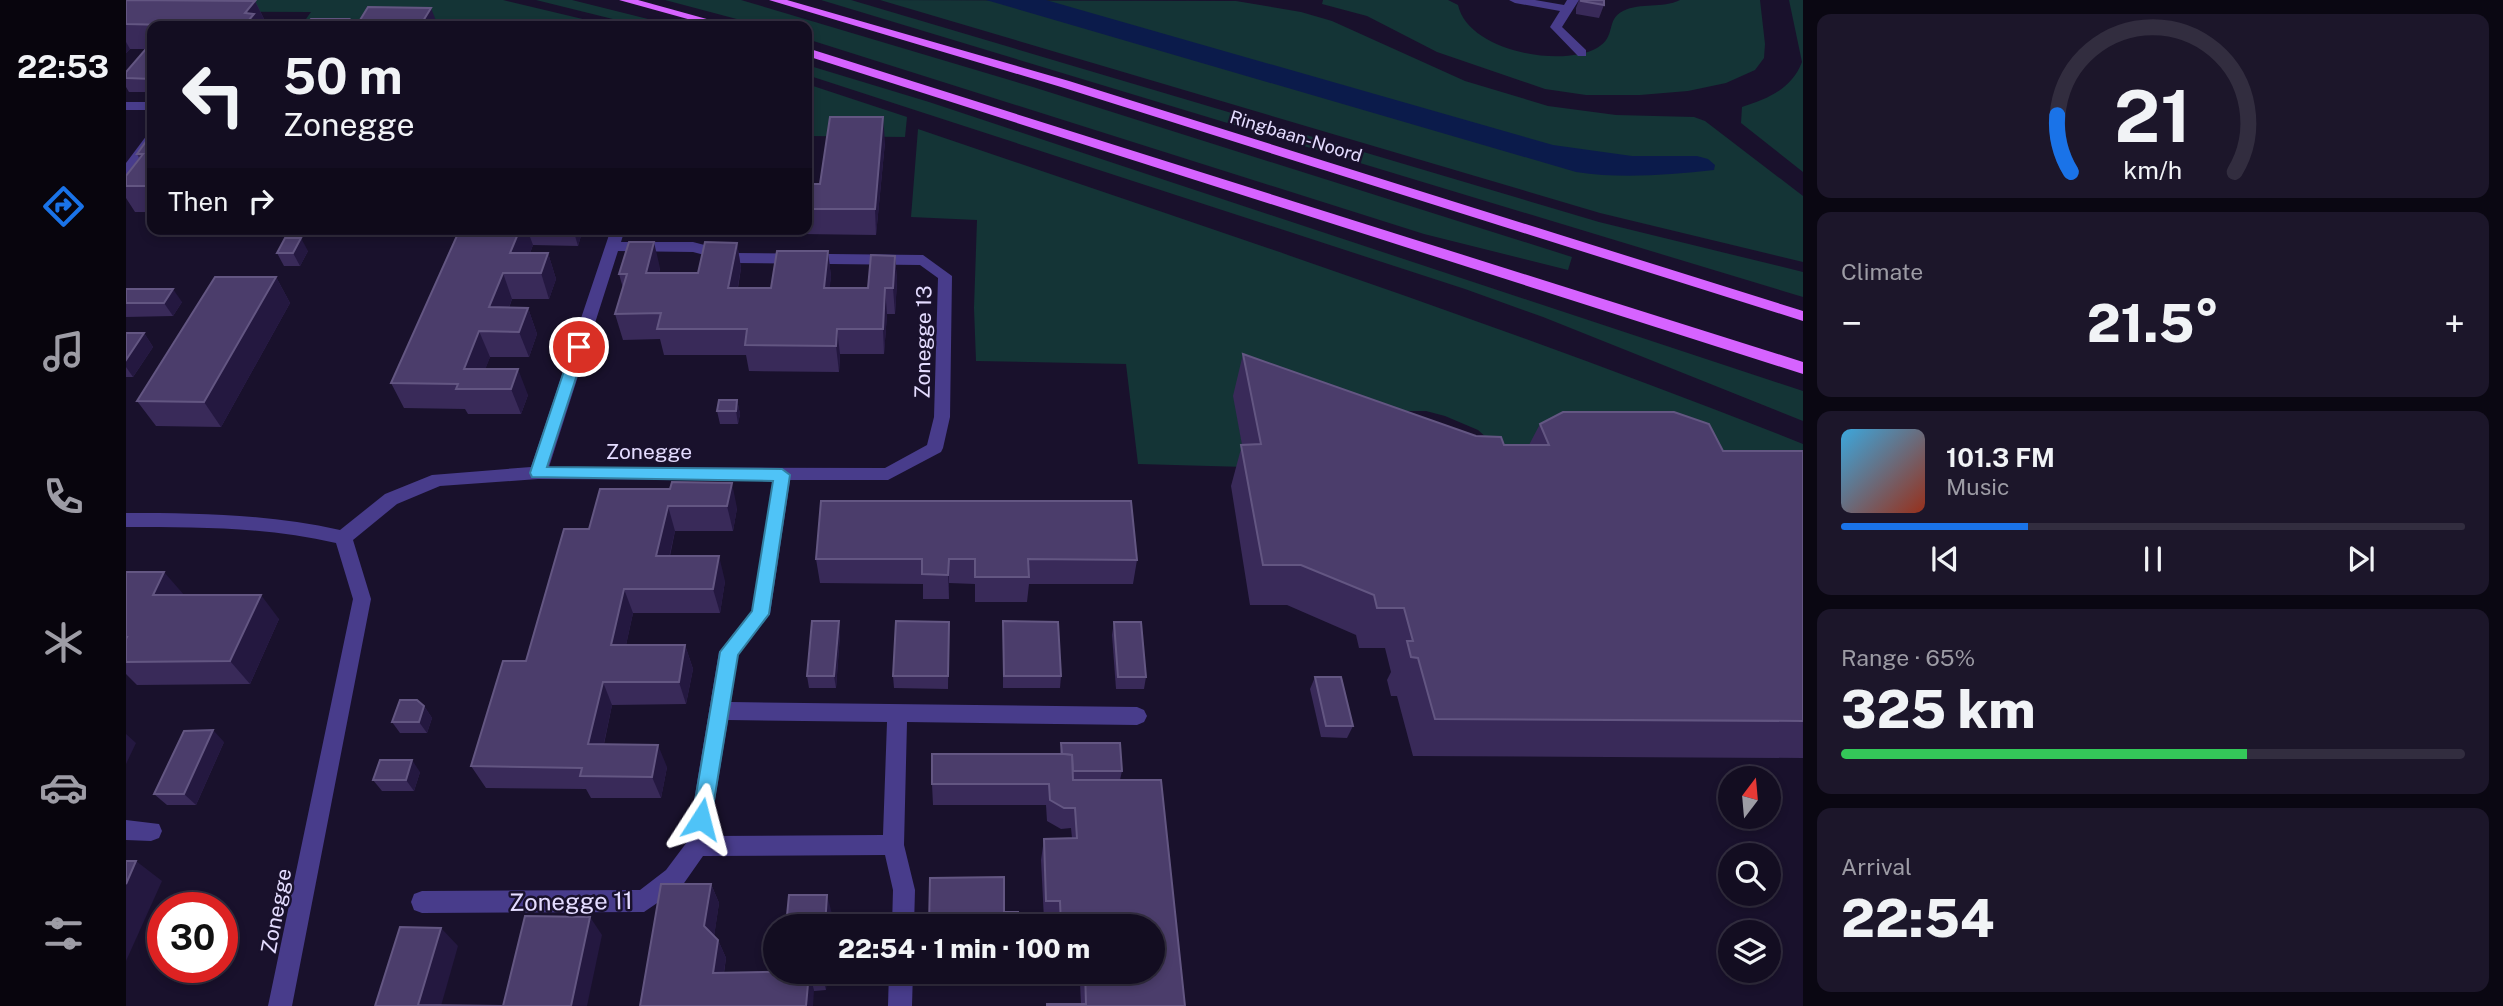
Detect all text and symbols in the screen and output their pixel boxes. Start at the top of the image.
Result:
text: 50 m [283,47,403,105]
text: 22:53 [17,48,109,85]
icon: left [168,49,259,140]
text: 21 [2114,74,2192,159]
text: Zonegge [283,106,415,143]
street label: Ringbaan-Noord [1227,106,1365,166]
text: km/h [2124,155,2182,185]
icon: directions [39,182,88,231]
icon: right [242,182,280,220]
text: Then [168,186,228,217]
text: Climate [1841,258,1923,285]
street label: Zonegge 13 [910,285,936,399]
text: 21.5° [2087,293,2219,354]
text: − [1841,301,1862,346]
text: + [2444,301,2465,346]
pin [549,317,609,377]
icon: music [39,327,88,376]
icon: arrive [560,328,598,366]
street label: Zonegge [606,439,692,464]
text: 101.3 FM [1946,442,2055,473]
icon: phone [39,472,88,521]
text: Music [1946,473,2010,500]
icon: previous [1926,540,1964,578]
icon: pause [2134,540,2172,578]
icon: next [2342,540,2380,578]
icon: climate [39,618,88,667]
text: Range · 65% [1841,644,1975,671]
text: 325 km [1841,679,2035,740]
icon: car [39,763,88,812]
north arrow [1718,766,1782,830]
map controls [1718,766,1781,983]
position arrow [664,782,738,856]
button: search [1718,843,1781,906]
text: Arrival [1841,853,1912,880]
street label: Zonegge [255,866,297,956]
street label: Zonegge 11 [509,886,633,916]
text: 22:54 [1841,888,1995,949]
speed limit sign: 30 [147,892,238,983]
icon: filters [39,909,88,958]
button: layers [1718,920,1781,983]
text: 22:54 · 1 min · 100 m [838,933,1090,964]

